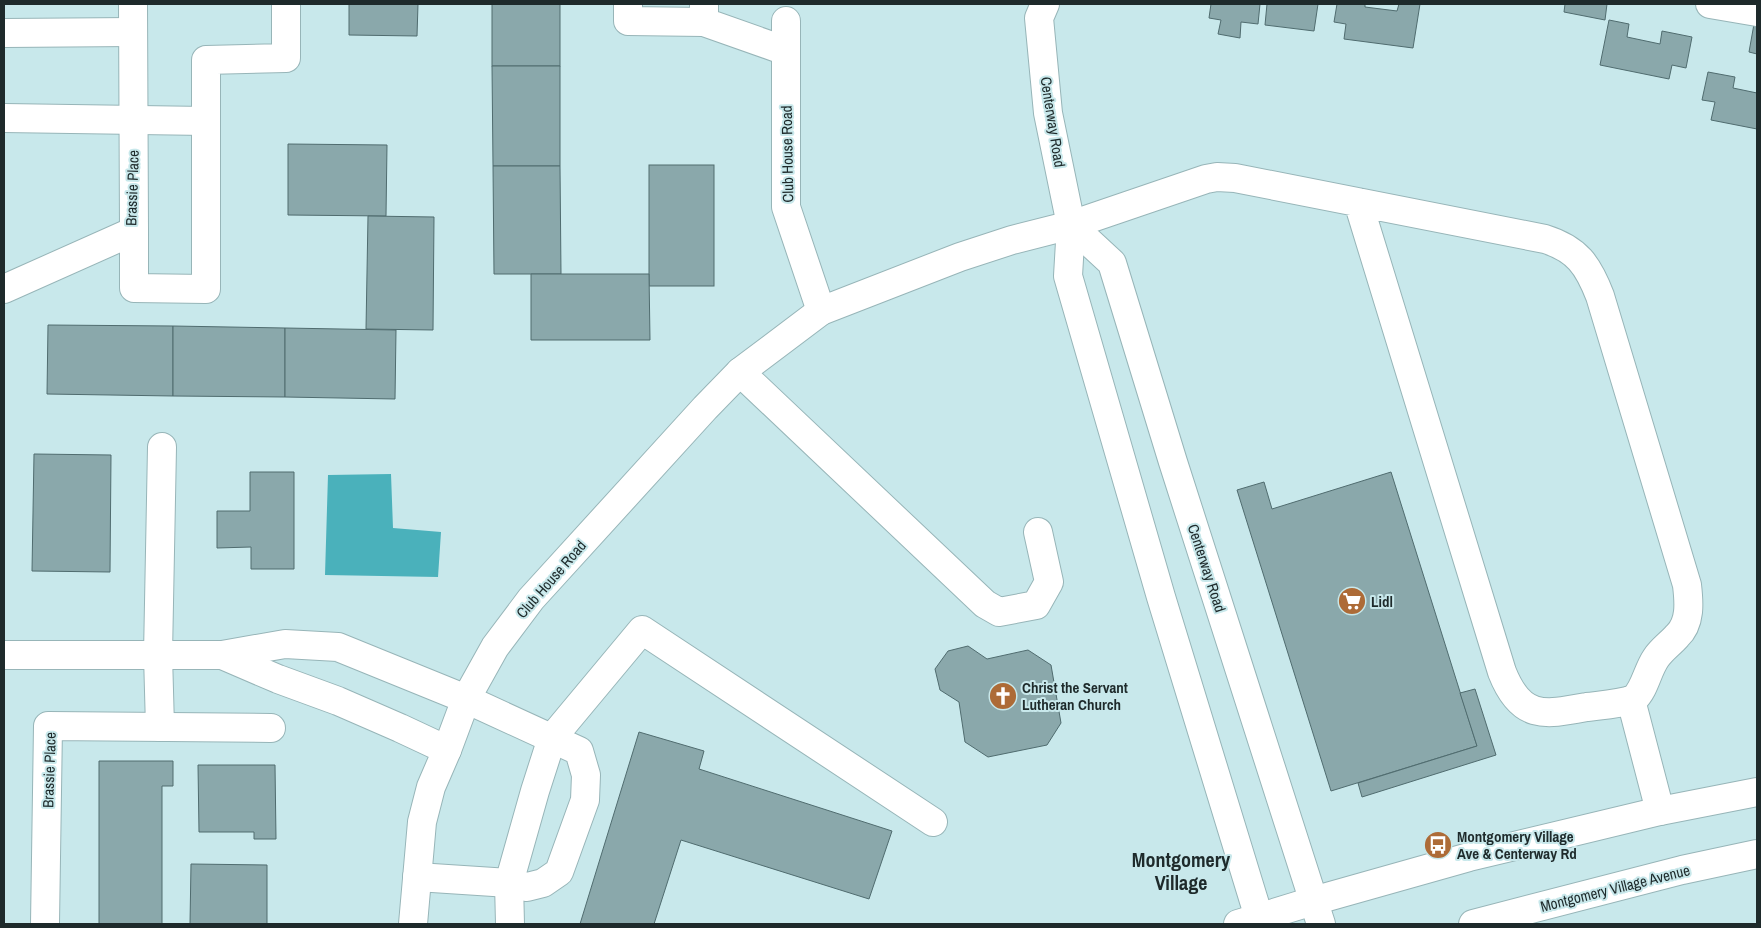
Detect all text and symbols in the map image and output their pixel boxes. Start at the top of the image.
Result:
street label: Centerway Road [1035,75,1071,169]
street label: Club House Road [776,105,798,203]
street label: Brassie Place [120,150,144,226]
street label: Centerway Road [1183,521,1231,615]
street label: Club House Road [511,535,591,623]
supermarket icon: Lidl [1337,586,1367,616]
place label: Lidl [1371,591,1393,612]
place label: Christ the Servant Lutheran Church [1022,677,1128,715]
church icon: Christ the Servant Lutheran Church [988,681,1018,711]
street label: Brassie Place [37,732,61,808]
place label: Montgomery Village Ave & Centerway Rd [1457,826,1577,864]
bus stop icon: Montgomery Village Ave & Centerway Rd [1423,830,1453,860]
district label: Montgomery Village [1132,846,1231,896]
street label: Montgomery Village Avenue [1538,859,1692,917]

